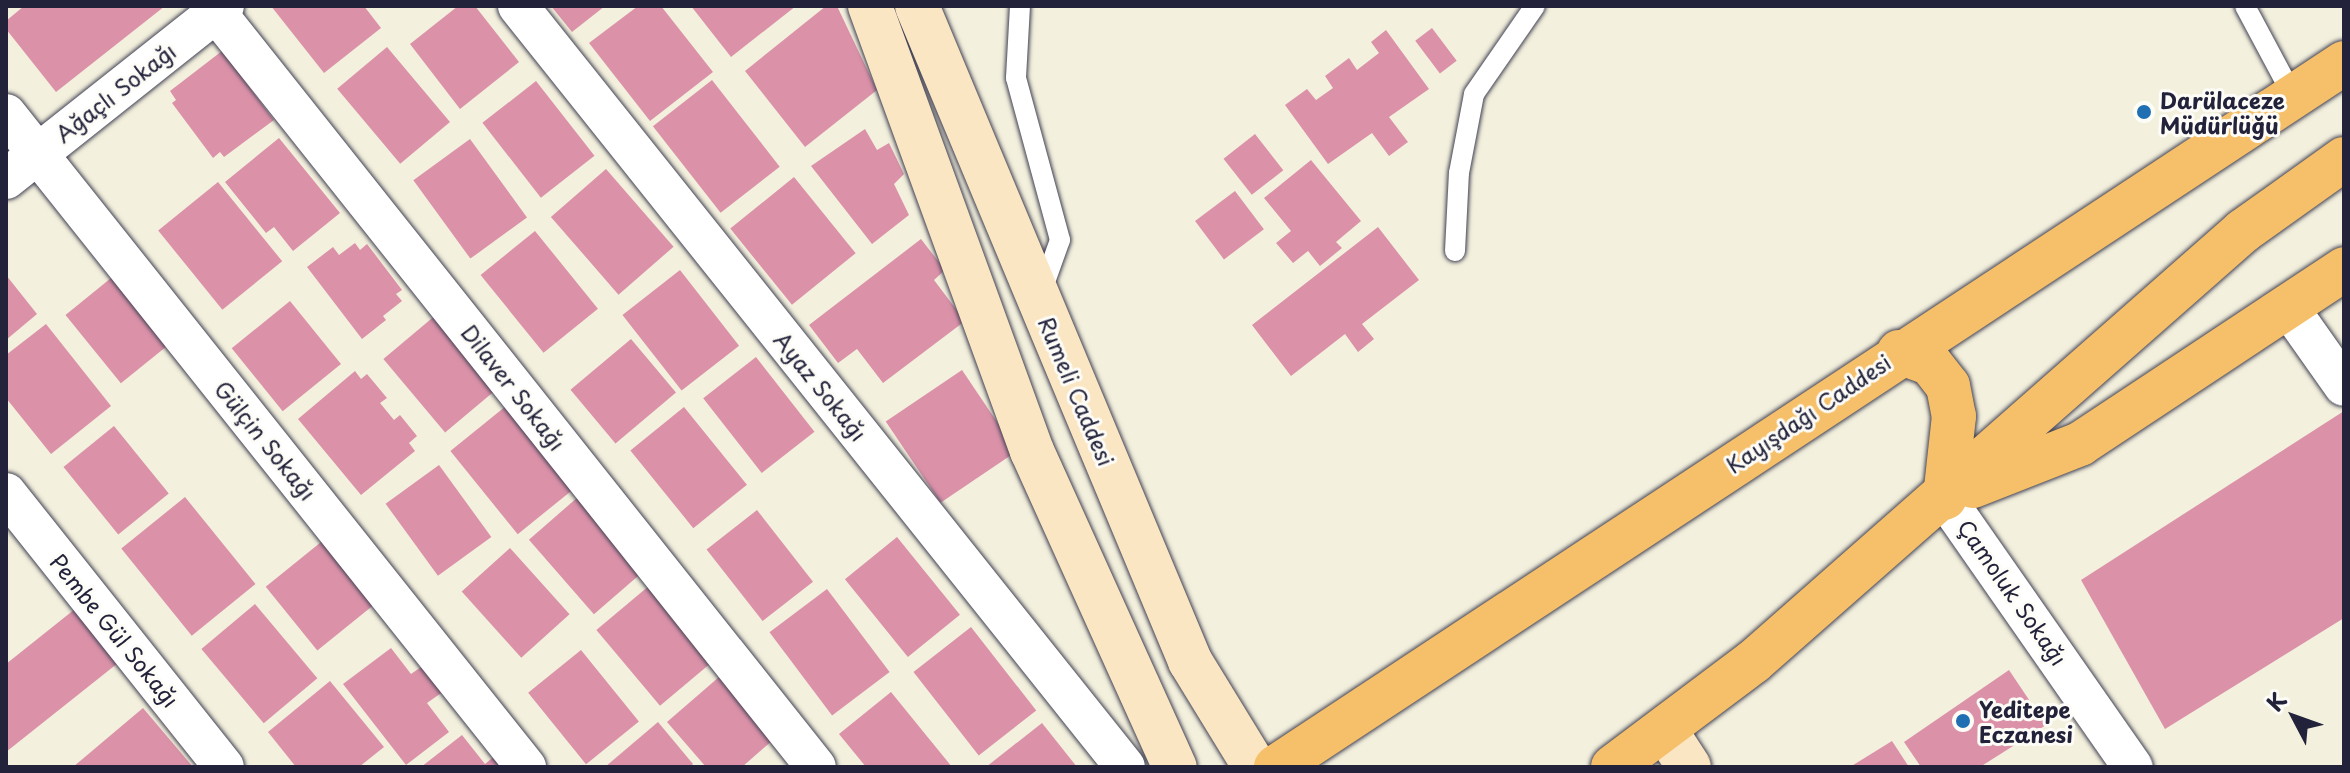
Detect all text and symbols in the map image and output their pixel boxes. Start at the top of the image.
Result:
street label: Ağaçlı Sokağı [49,37,181,147]
place label: Darülaceze Müdürlüğü [2160,86,2285,138]
marker: Darülaceze Müdürlüğü [2135,103,2153,121]
street label: Rumeli Caddesi [1034,312,1120,470]
street label: Dilaver Sokağı [457,319,571,455]
street label: Ayaz Sokağı [769,326,873,446]
street label: Kayışdağı Caddesi [1721,348,1895,478]
street label: Gülçin Sokağı [210,375,322,505]
street label: Çamoluk Sokağı [1953,514,2073,670]
street label: Pembe Gül Sokağı [44,547,186,713]
north arrow [2254,677,2334,757]
text: K [2258,684,2293,718]
place label: Yeditepe Eczanesi [1979,695,2073,746]
marker: Yeditepe Eczanesi [1954,712,1972,730]

